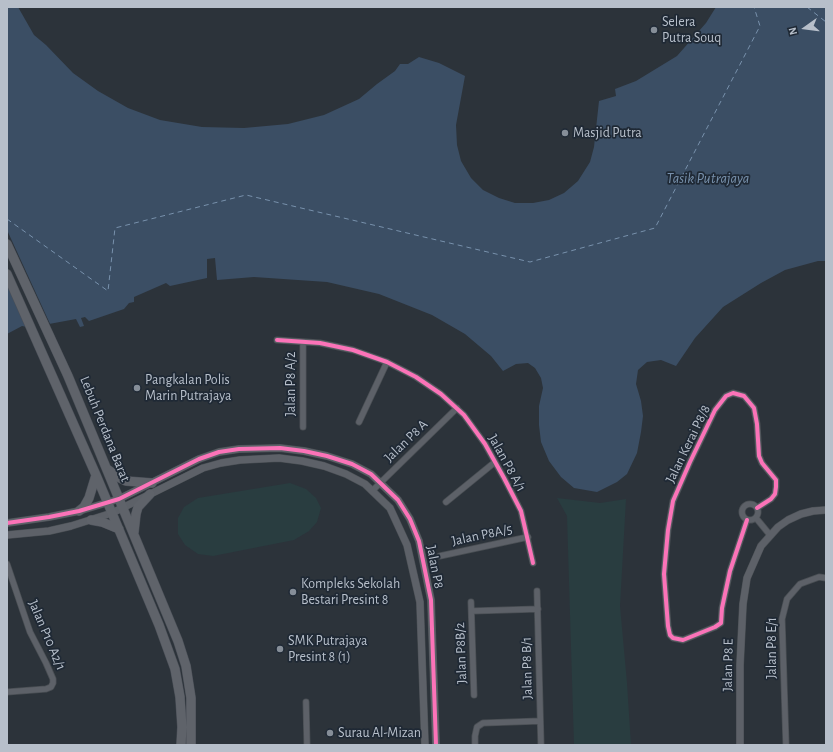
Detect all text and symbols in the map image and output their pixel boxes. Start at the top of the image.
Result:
north arrow [785,8,825,48]
place label: Selera Putra Souq [662,14,721,46]
marker: Selera Putra Souq [649,25,659,35]
text: N [787,26,799,36]
place label: Masjid Putra [573,125,642,141]
marker: Masjid Putra [560,128,570,138]
water label: Tasik Putrajaya [667,169,749,187]
street label: Jalan P8 A/2 [283,352,299,416]
place label: Pangkalan Polis Marin Putrajaya [145,372,231,404]
street label: Lebuh Perdana Barat [76,374,134,484]
marker: Pangkalan Polis Marin Putrajaya [132,383,142,393]
street label: Jalan Kerai P8/8 [662,402,714,486]
street label: Jalan P8 A [381,416,431,466]
street label: Jalan P8 A/1 [484,431,530,495]
street label: Jalan P8A/5 [450,520,514,550]
street label: Jalan P8 [423,544,447,590]
place label: Kompleks Sekolah Bestari Presint 8 [301,576,400,608]
marker: Kompleks Sekolah Bestari Presint 8 [288,587,298,597]
street label: Jalan P10 A2/1 [25,597,69,673]
street label: Jalan P8 E/1 [764,617,780,679]
street label: Jalan P8B/2 [452,622,470,684]
place label: SMK Putrajaya Presint 8 (1) [288,633,367,666]
street label: Jalan P8 B/1 [518,637,536,699]
street label: Jalan P8 E [719,638,737,692]
marker: SMK Putrajaya Presint 8 (1) [275,644,285,654]
place label: Surau Al-Mizan [338,725,421,741]
marker: Surau Al-Mizan [325,728,335,738]

